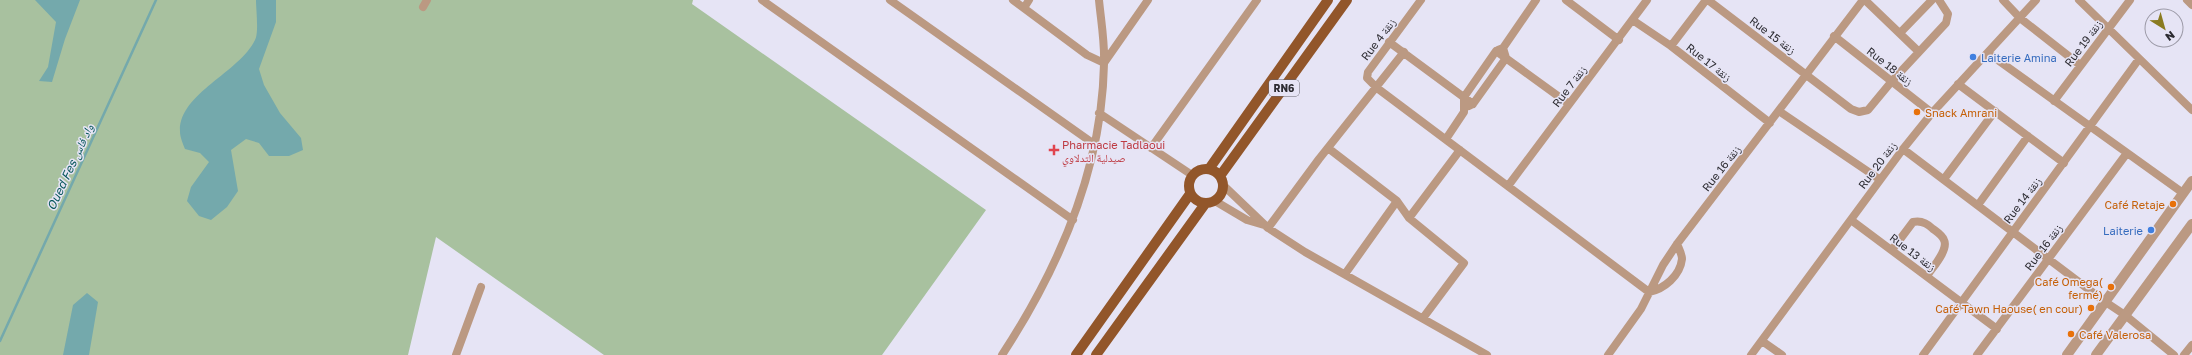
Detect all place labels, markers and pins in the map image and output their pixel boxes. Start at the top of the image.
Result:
place label: Laiterie Amina [1981,51,2057,64]
marker: Laiterie Amina [1968,52,1978,62]
place label: Snack Amrani [1925,106,1997,119]
marker: Snack Amrani [1912,107,1922,117]
place label: Pharmacie Tadlaoui صيدلية التدلاوي [1062,138,1165,166]
marker: Pharmacie Tadlaoui صيدلية التدلاوي [1049,145,1059,155]
place label: Café Retaje [2105,198,2165,211]
marker: Café Retaje [2168,199,2178,209]
place label: Laiterie [2103,224,2143,237]
marker: Laiterie [2146,225,2156,235]
place label: Café Omega( fermé) [2035,275,2104,301]
marker: Café Omega( fermé) [2106,282,2116,292]
place label: Café Tawn Haouse( en cour) [1935,302,2083,315]
marker: Café Tawn Haouse( en cour) [2086,303,2096,313]
place label: Café Valerosa [2079,328,2151,341]
marker: Café Valerosa [2066,329,2076,339]

